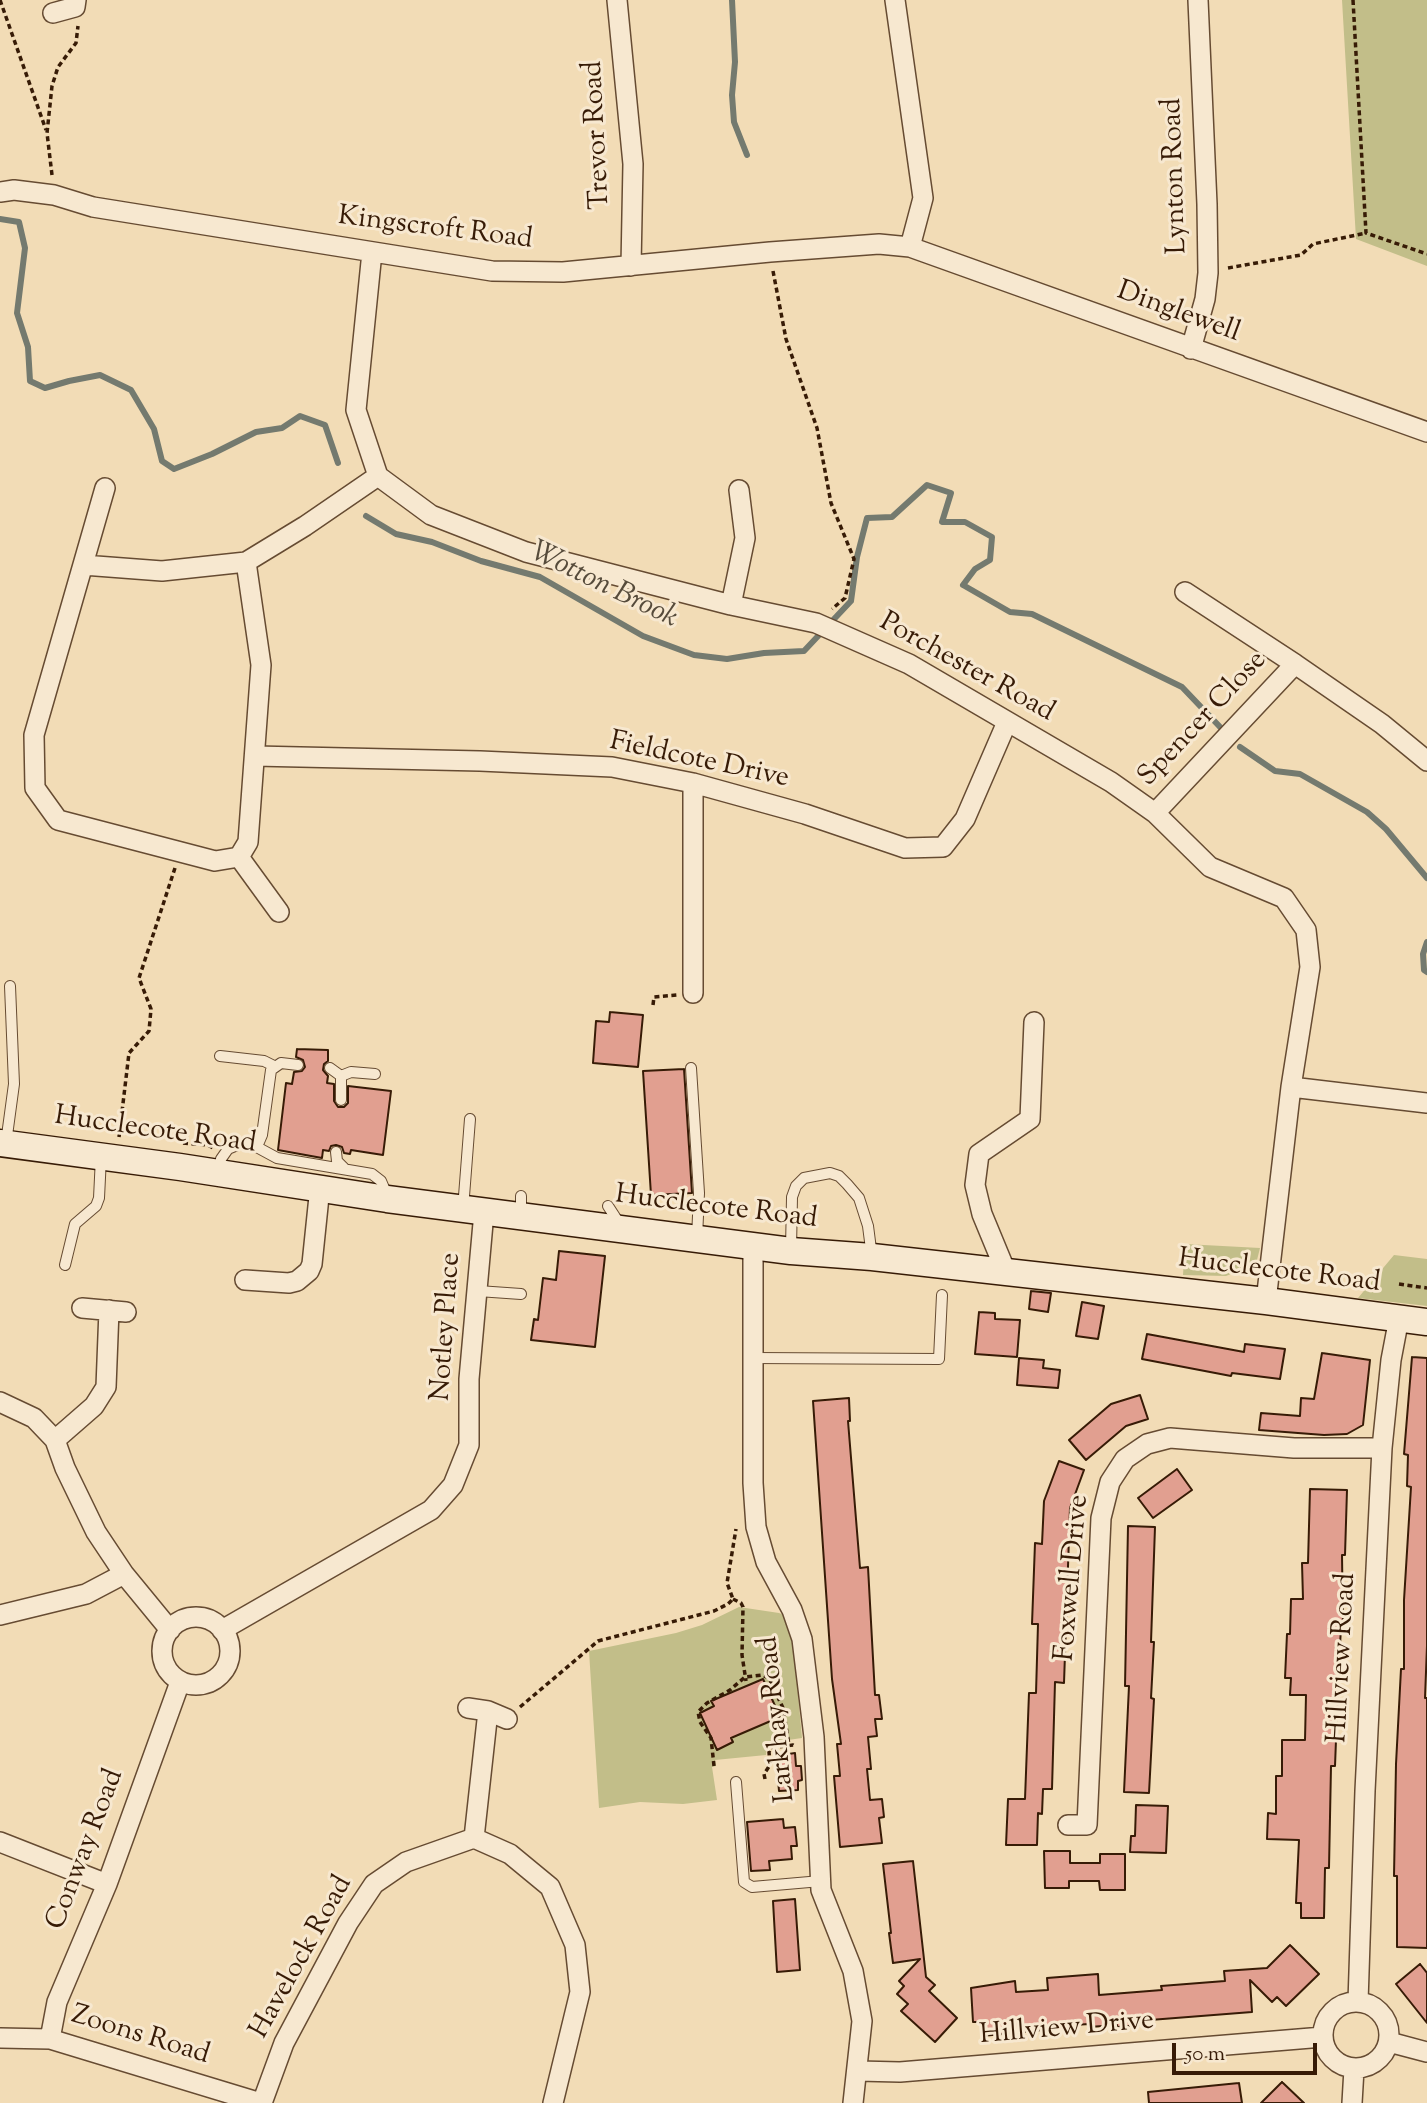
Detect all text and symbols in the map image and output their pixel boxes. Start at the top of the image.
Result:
street label: Trevor Road [578,60,620,210]
street label: Lynton Road [1157,97,1197,255]
street label: Kingscroft Road [336,201,534,259]
street label: Dinglewell [1112,276,1244,352]
water label: Wotton Brook [523,536,683,638]
street label: Porchester Road [873,607,1059,731]
street label: Spencer Close [1133,645,1275,795]
street label: Fieldcote Drive [606,727,792,797]
street label: Hucclecote Road [52,1101,258,1163]
street label: Hucclecote Road [613,1180,819,1238]
street label: Hucclecote Road [1176,1244,1382,1302]
street label: Notley Place [426,1252,470,1402]
street label: Foxwell Drive [1050,1493,1098,1663]
street label: Hillview Road [1323,1572,1365,1744]
street label: Larkhay Road [754,1634,804,1804]
street label: Conway Road [41,1765,133,1935]
street label: Havelock Road [244,1871,362,2045]
street label: Zoons Road [67,2000,213,2074]
street label: Hillview Drive [978,2006,1156,2054]
scale bar [1175,2030,1320,2074]
text: 50 m [1185,2040,1225,2070]

